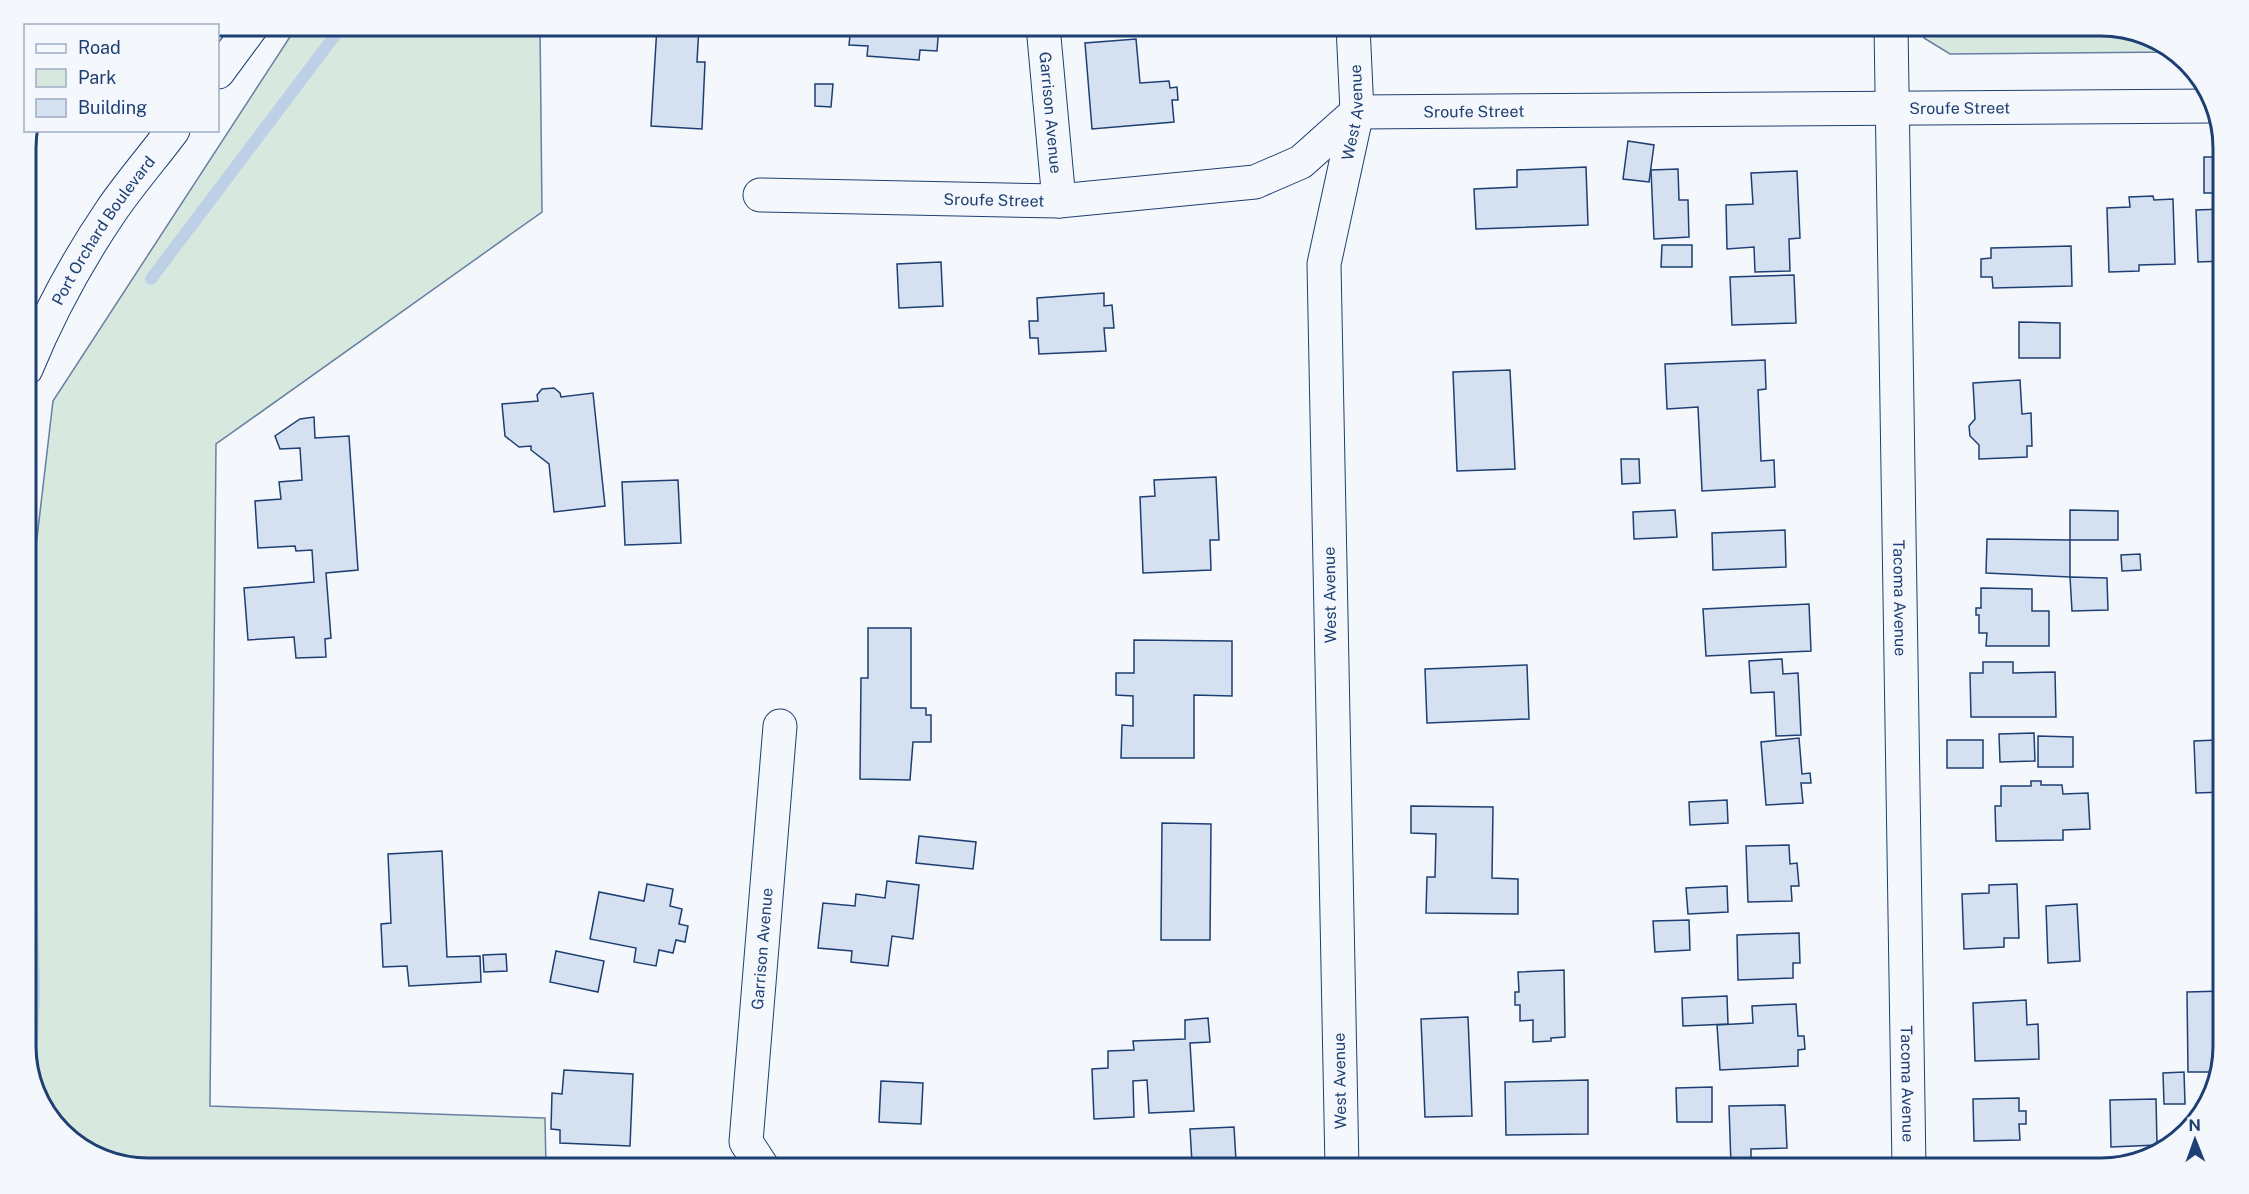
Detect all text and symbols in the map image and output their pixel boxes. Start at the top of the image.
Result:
legend [24,24,219,132]
text: Road [78,37,121,58]
street label: Garrison Avenue [1036,51,1066,174]
street label: West Avenue [1337,64,1367,162]
text: Park [78,67,116,88]
text: Building [78,97,147,118]
street label: Sroufe Street [1909,98,2010,118]
street label: Sroufe Street [1423,101,1524,121]
street label: Port Orchard Boulevard [48,152,159,308]
street label: Sroufe Street [943,189,1045,210]
street label: Tacoma Avenue [1890,539,1910,656]
street label: West Avenue [1320,547,1340,643]
street label: Garrison Avenue [747,887,776,1010]
street label: Tacoma Avenue [1897,1025,1918,1142]
street label: West Avenue [1330,1033,1350,1129]
north arrow [2165,1110,2225,1170]
text: N [2188,1116,2201,1135]

